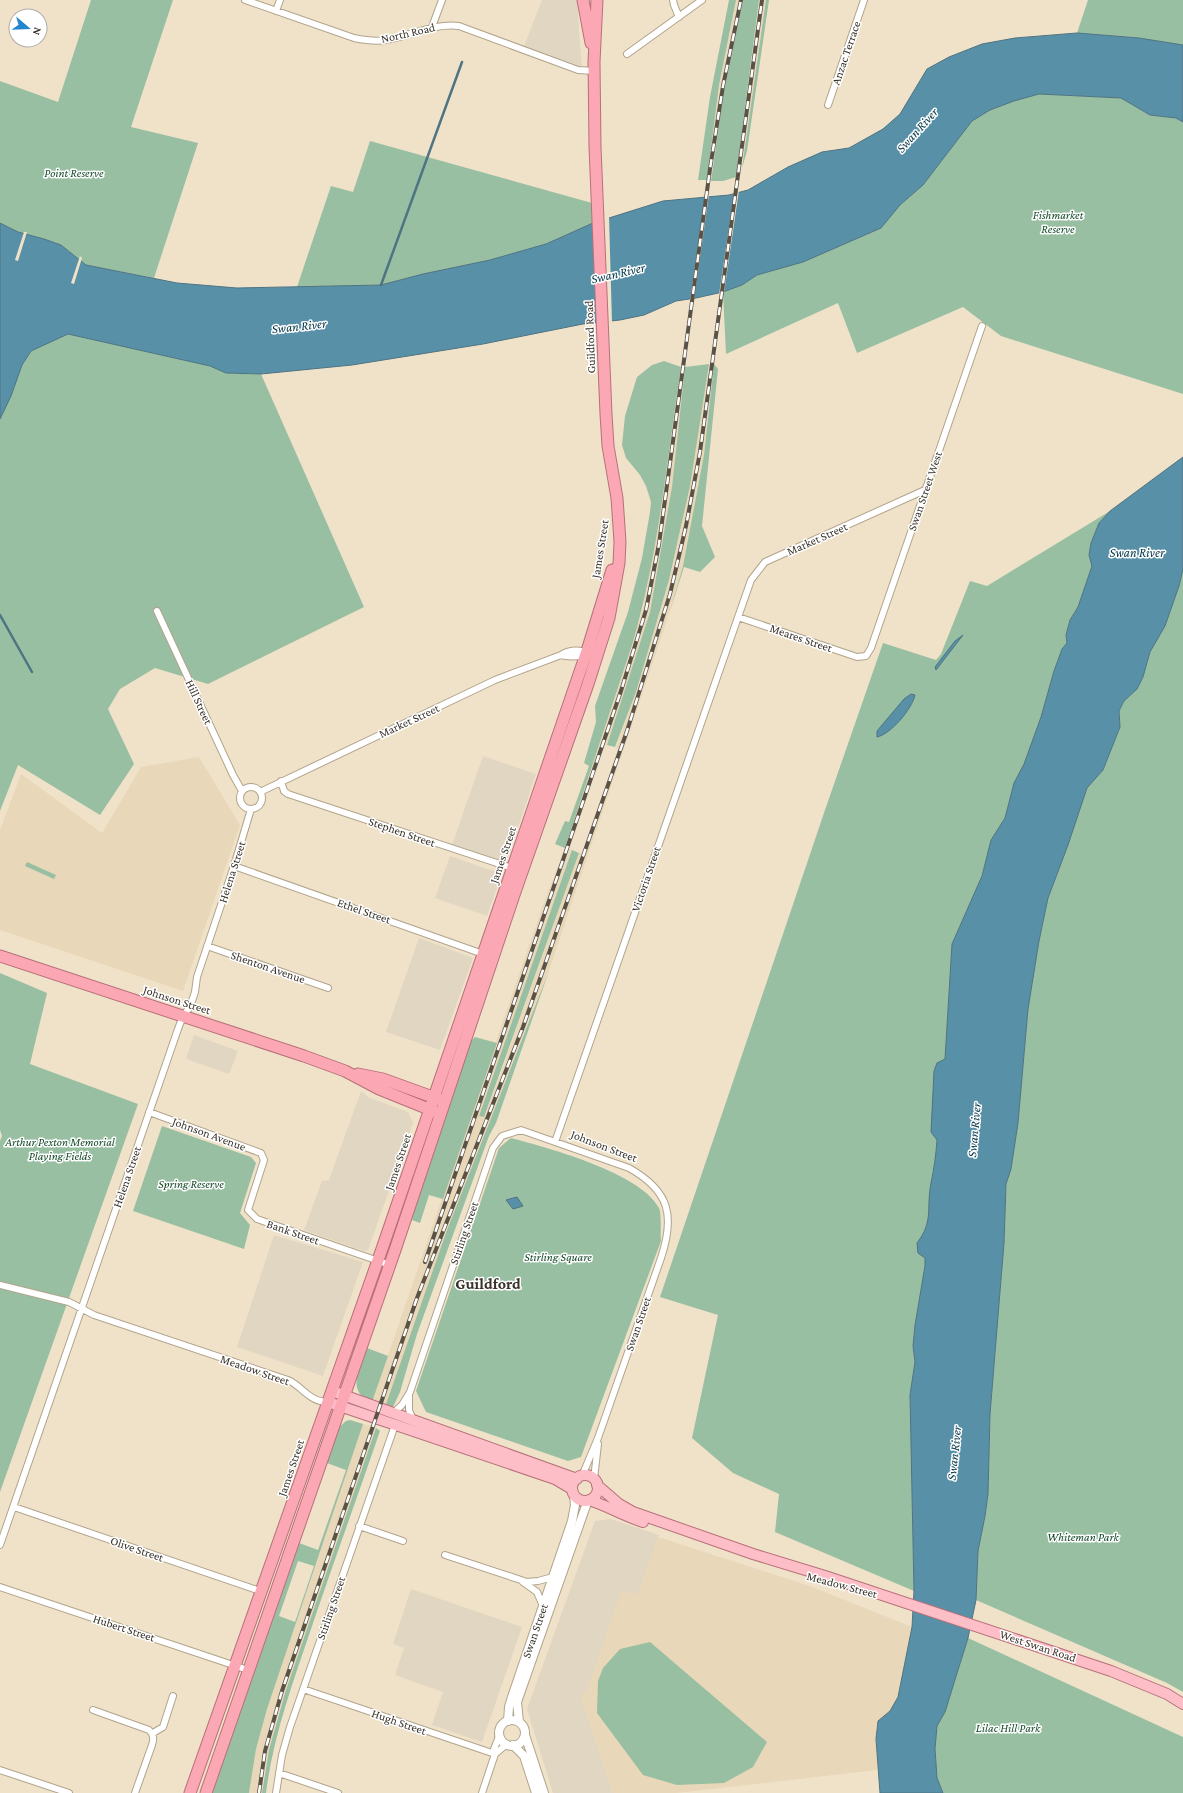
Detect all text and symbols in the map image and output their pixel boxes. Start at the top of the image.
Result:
north arrow [8,8,48,48]
street label: Anzac Terrace [829,19,863,87]
street label: North Road [380,20,437,46]
text: N [30,26,44,37]
water label: Swan River [893,104,941,155]
park label: Point Reserve [44,166,104,180]
park label: Fishmarket Reserve [1033,208,1084,236]
water label: Swan River [590,259,647,286]
street label: Guildford Road [582,300,598,374]
water label: Swan River [271,316,328,336]
street label: Swan Street West [905,448,946,533]
street label: James Street [588,518,612,580]
street label: Market Street [784,519,850,559]
water label: Swan River [1110,545,1165,560]
street label: Meares Street [768,621,835,656]
street label: Hill Street [183,677,216,727]
street label: Market Street [377,700,442,741]
street label: Stephen Street [367,814,438,850]
street label: James Street [486,824,520,886]
street label: Helena Street [215,838,249,905]
street label: Victoria Street [628,844,664,913]
street label: Ethel Street [335,895,394,927]
street label: Shenton Avenue [229,948,307,986]
street label: Johnson Street [141,982,213,1018]
water label: Swan River [964,1102,984,1158]
street label: Johnson Avenue [169,1114,248,1154]
street label: Johnson Street [568,1127,640,1165]
street label: James Street [381,1131,415,1193]
park label: Arthur Pexton Memorial Playing Fields [4,1135,116,1163]
street label: Helena Street [110,1144,144,1210]
park label: Spring Reserve [158,1177,224,1191]
street label: Stirling Street [447,1199,482,1266]
street label: Bank Street [265,1216,322,1248]
park label: Stirling Square [524,1250,592,1264]
district label: Guildford [455,1275,521,1292]
street label: Swan Street [622,1294,654,1353]
street label: Meadow Street [219,1352,292,1389]
water label: Swan River [944,1424,964,1481]
street label: James Street [274,1437,308,1499]
park label: Whiteman Park [1047,1530,1120,1544]
street label: Olive Street [109,1533,166,1565]
street label: Meadow Street [805,1569,880,1601]
street label: Stirling Street [314,1574,349,1641]
street label: Swan Street [519,1601,551,1660]
street label: Hubert Street [91,1611,158,1645]
street label: West Swan Road [998,1627,1079,1665]
street label: Hugh Street [370,1706,429,1738]
park label: Lilac Hill Park [976,1721,1041,1735]

